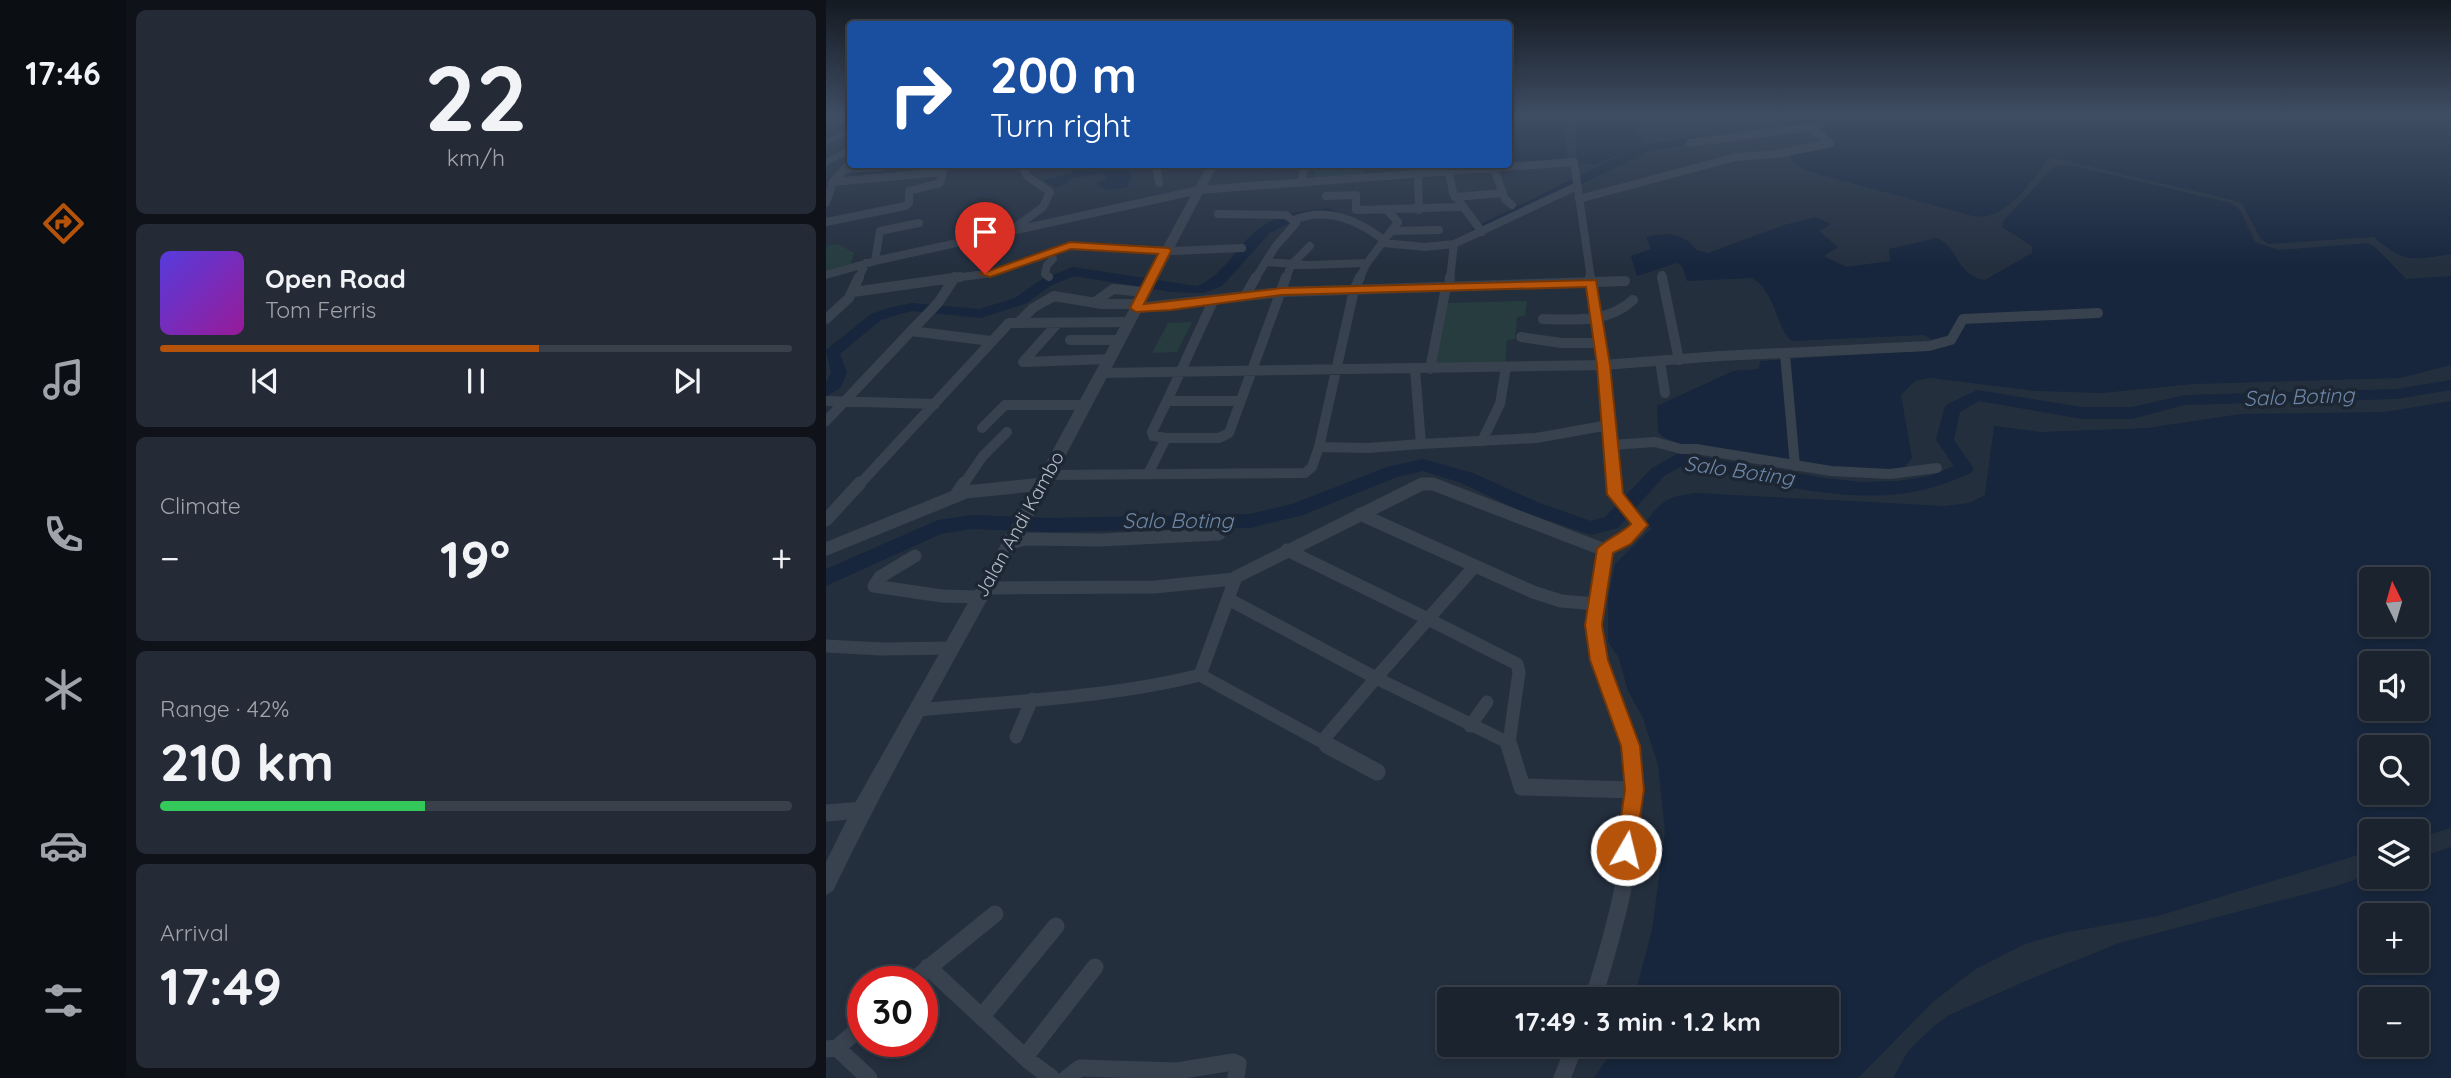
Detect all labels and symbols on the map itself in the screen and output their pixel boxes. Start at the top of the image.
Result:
pin [955,202,1015,274]
water label: Salo Boting [2243,381,2357,411]
street label: Jalan Andi Kambo [969,447,1069,601]
water label: Salo Boting [1682,449,1798,491]
water label: Salo Boting [1123,507,1235,533]
north arrow [2359,567,2429,637]
position arrow [1589,813,1663,887]
speed limit sign: 30 [847,966,938,1057]

